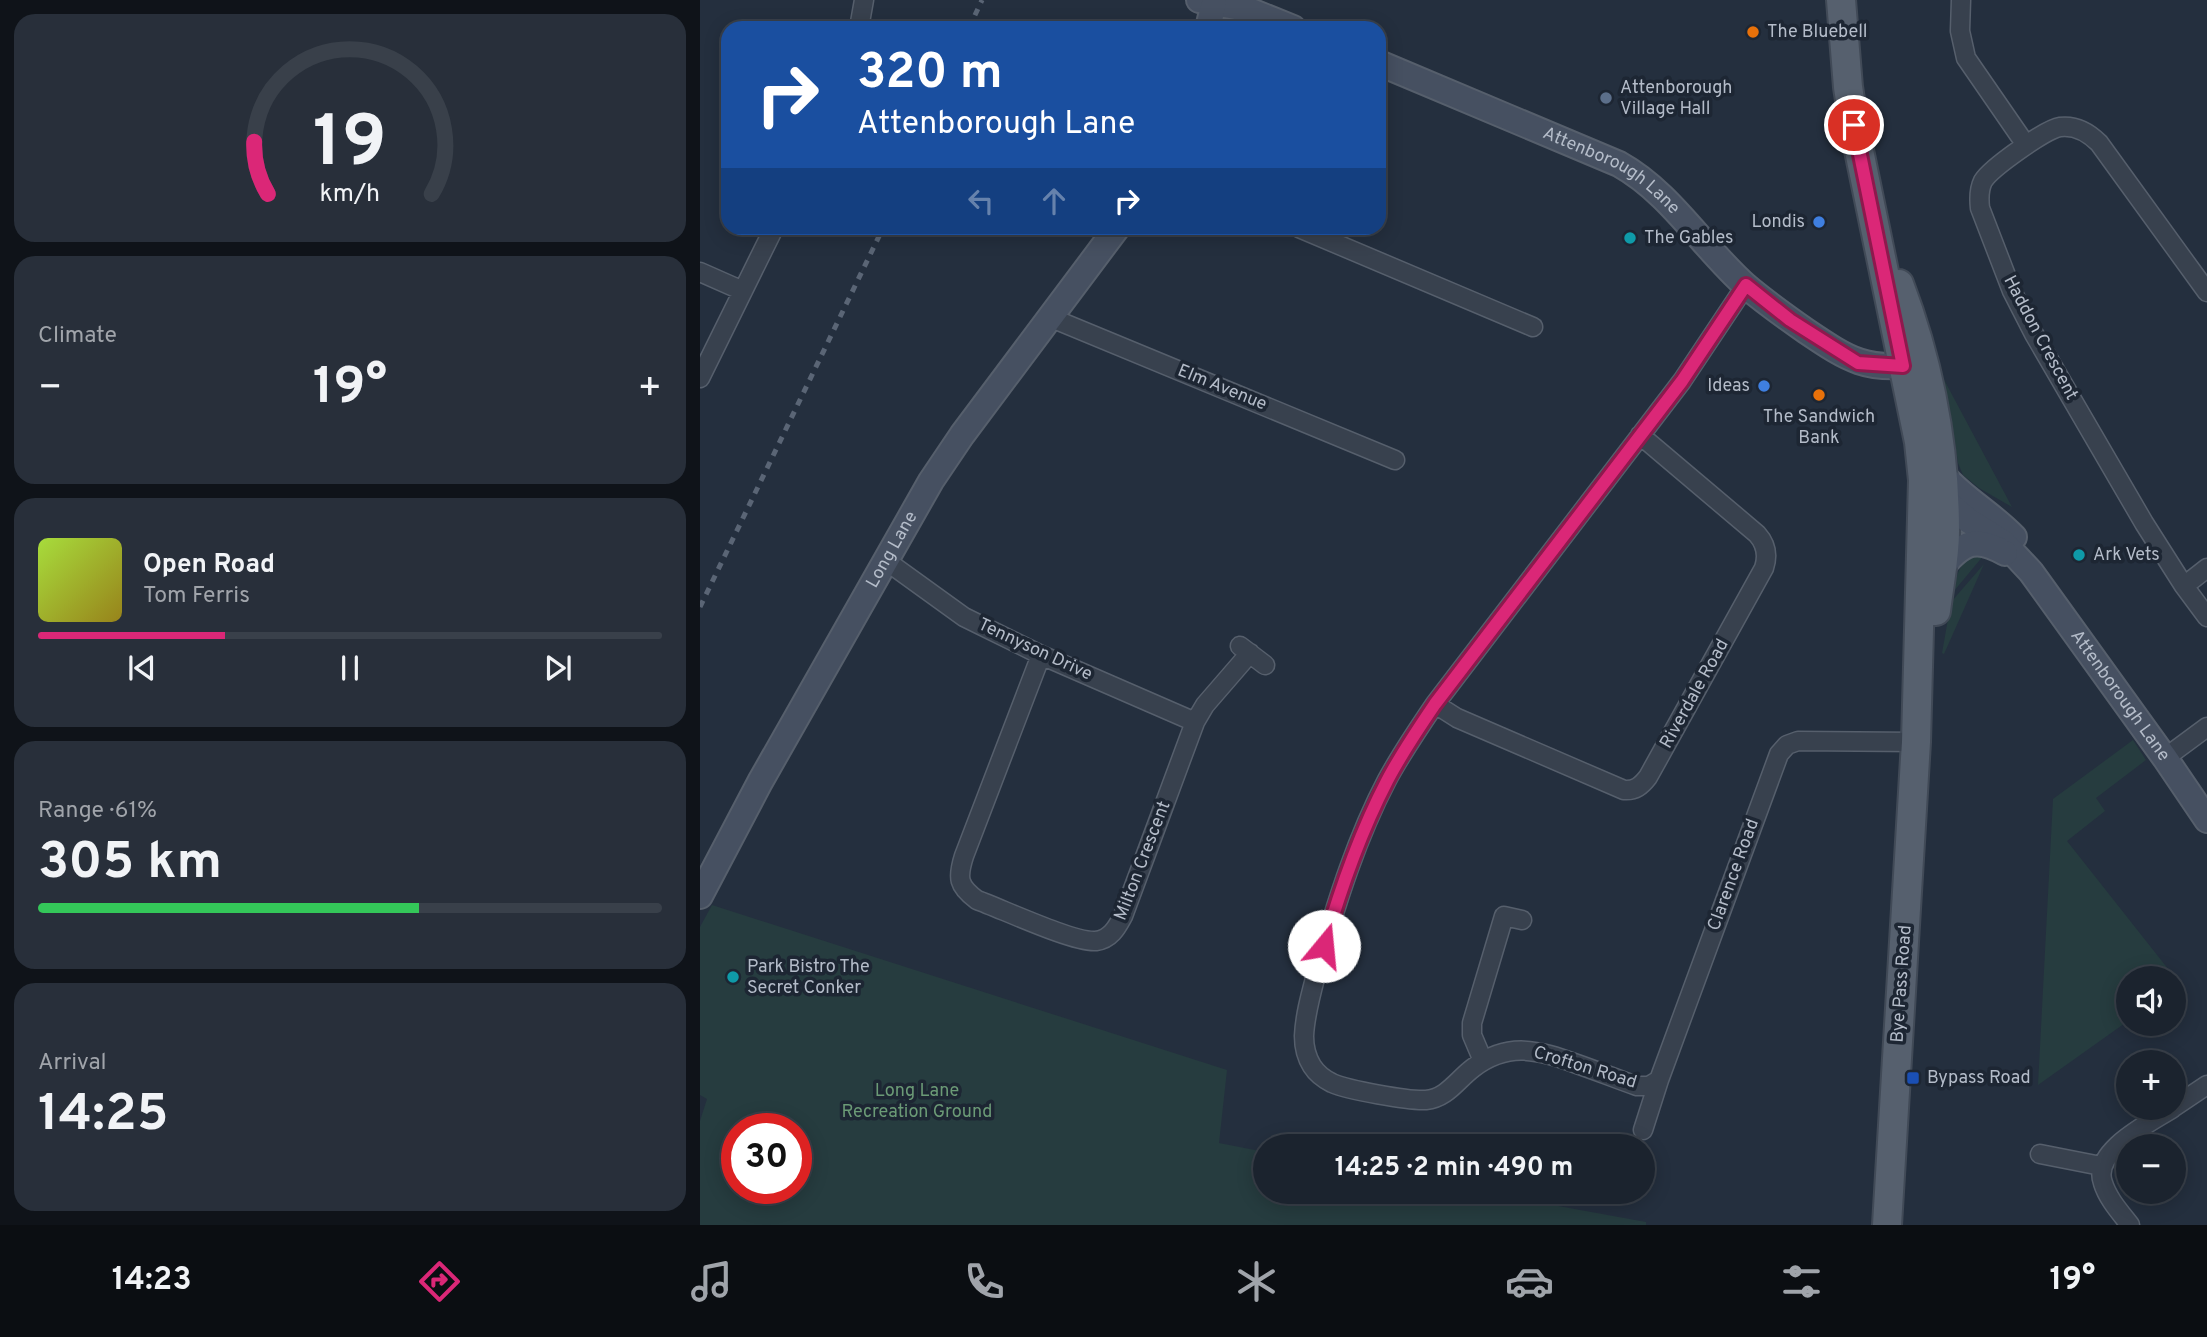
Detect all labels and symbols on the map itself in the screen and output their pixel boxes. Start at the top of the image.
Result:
place label: The Bluebell [1767,21,1868,44]
marker: The Bluebell [1745,24,1761,40]
place label: Attenborough Village Hall [1620,77,1732,121]
marker: Attenborough Village Hall [1598,90,1614,106]
pin [1824,95,1884,155]
street label: Attenborough Lane [1539,122,1685,219]
place label: Londis [1751,211,1805,234]
marker: Londis [1811,214,1827,230]
place label: The Gables [1644,227,1733,250]
marker: The Gables [1622,230,1638,246]
street label: Haddon Crescent [1997,272,2083,404]
street label: Elm Avenue [1174,360,1270,416]
place label: Ideas [1707,375,1750,398]
marker: Ideas [1756,378,1772,394]
marker: The Sandwich Bank [1811,387,1827,403]
place label: The Sandwich Bank [1763,406,1875,450]
street label: Long Lane [861,507,923,592]
place label: Ark Vets [2093,544,2160,567]
marker: Ark Vets [2071,547,2087,563]
street label: Tennyson Drive [974,613,1096,687]
street label: Attenborough Lane [2065,625,2175,766]
street label: Riverdale Road [1655,635,1735,753]
street label: Milton Crescent [1110,798,1176,924]
street label: Clarence Road [1703,816,1765,934]
position arrow [1287,909,1361,983]
street label: Bye Pass Road [1886,924,1918,1044]
place label: Park Bistro The Secret Conker [747,956,870,1000]
marker: Park Bistro The Secret Conker [725,969,741,985]
street label: Crofton Road [1531,1041,1639,1095]
place label: Bypass Road [1927,1067,2031,1090]
marker: Bypass Road [1905,1070,1921,1086]
park label: Long Lane Recreation Ground [841,1080,993,1124]
speed limit sign: 30 [721,1113,812,1204]

